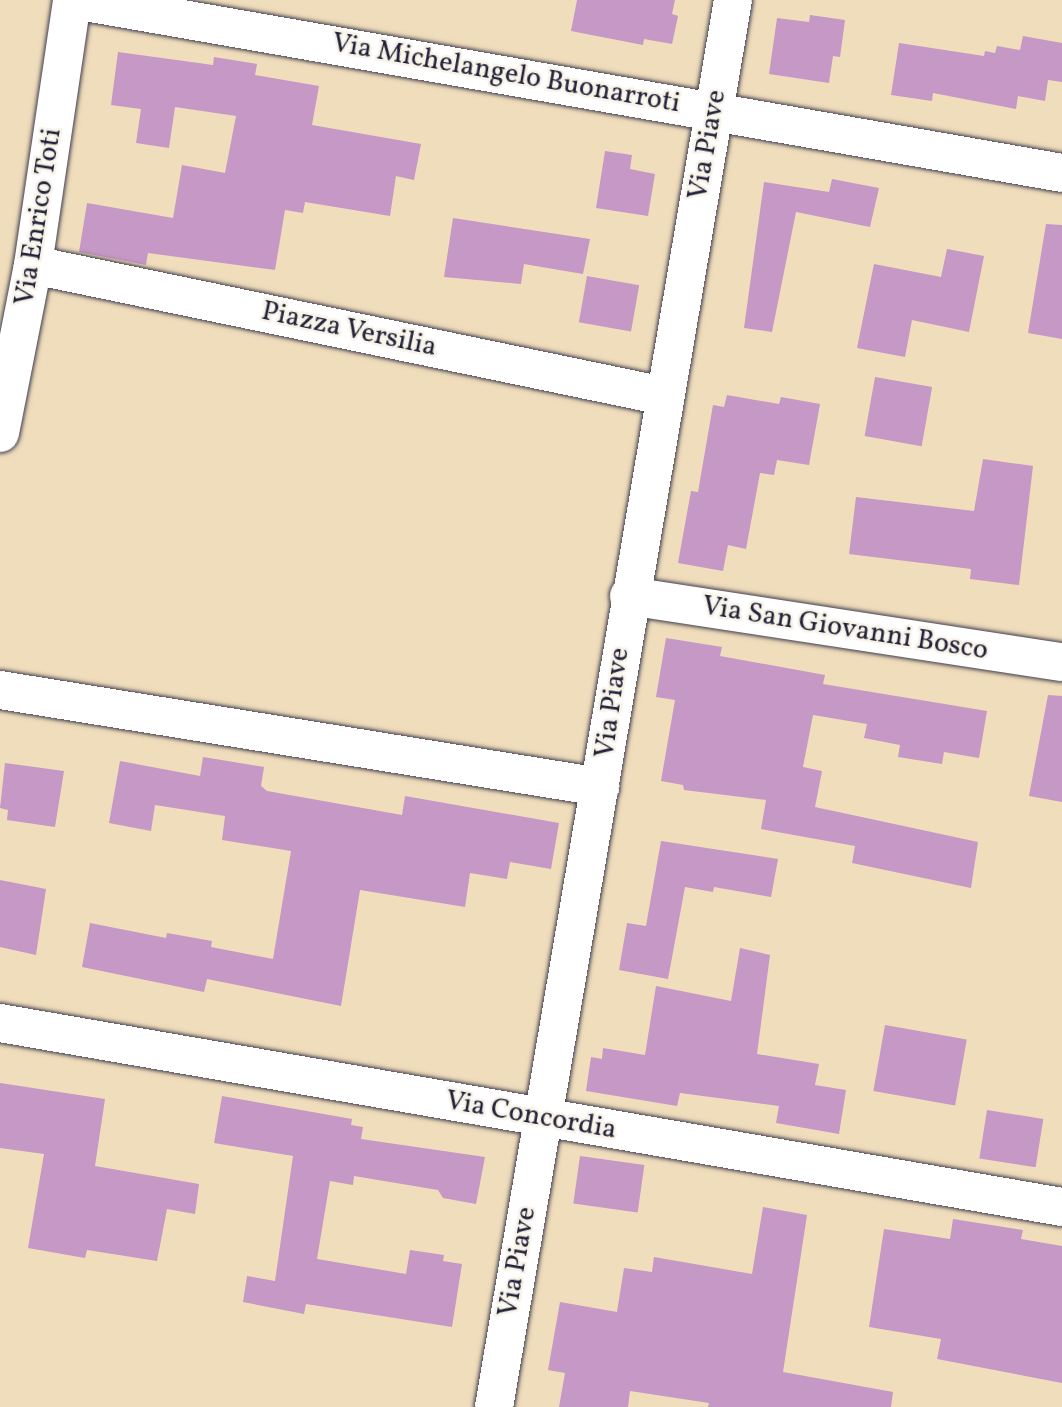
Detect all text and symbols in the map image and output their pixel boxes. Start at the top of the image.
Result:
street label: Via Michelangelo Buonarroti [329,27,683,121]
street label: Via Piave [682,87,734,203]
street label: Via Enrico Toti [8,125,70,309]
street label: Piazza Versilia [258,295,440,365]
street label: Via San Giovanni Bosco [700,590,990,668]
street label: Via Piave [589,646,637,760]
street label: Via Concordia [443,1084,619,1148]
street label: Via Piave [492,1204,544,1320]

